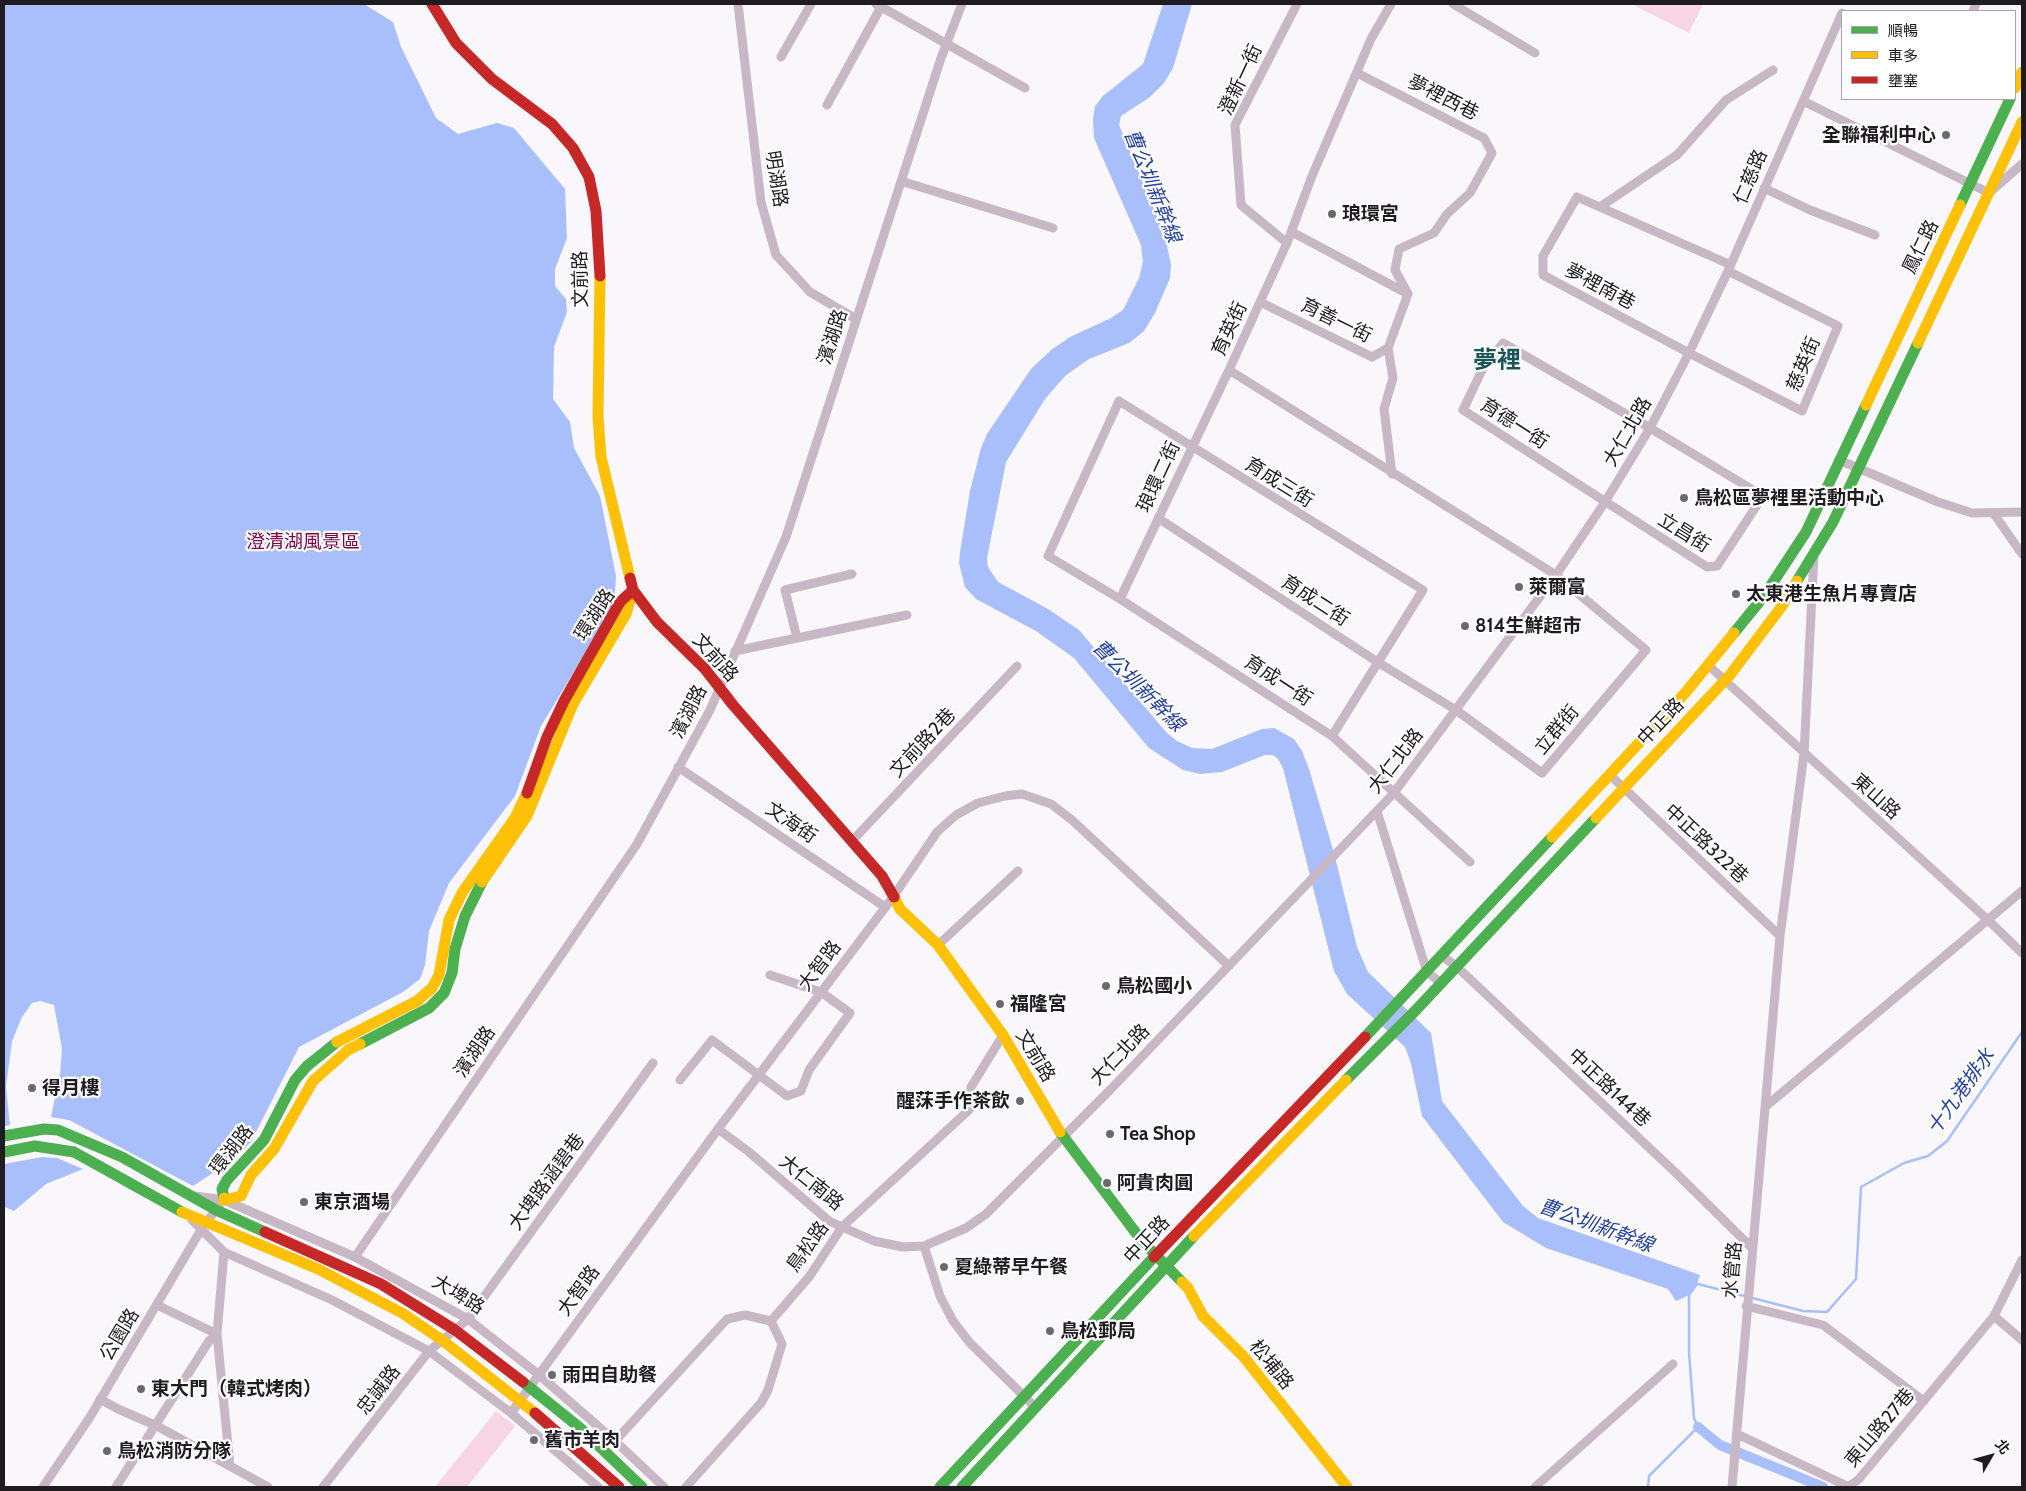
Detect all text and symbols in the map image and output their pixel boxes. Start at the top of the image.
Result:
legend [1841,10,2016,100]
text: 順暢 [1888,22,1918,40]
street label: 澄新一街 [1215,41,1267,119]
text: 車多 [1888,47,1918,65]
street label: 夢裡西巷 [1404,71,1482,125]
text: 壅塞 [1888,72,1918,90]
place label: 全聯福利中心 [1822,124,1936,146]
water label: 曹公圳新幹線 [1118,126,1186,246]
marker: 全聯福利中心 [1940,129,1952,141]
street label: 仁慈路 [1729,146,1773,208]
street label: 明湖路 [760,149,792,209]
place label: 琅環宮 [1342,203,1399,225]
marker: 琅環宮 [1326,208,1338,220]
street label: 鳳仁路 [1898,216,1944,278]
street label: 文前路 [569,250,593,308]
street label: 夢裡南巷 [1561,259,1639,315]
street label: 育善一街 [1297,294,1375,348]
street label: 育英街 [1208,298,1252,360]
street label: 濱湖路 [813,306,853,368]
street label: 慈英街 [1782,333,1826,395]
district label: 夢裡 [1473,347,1521,375]
street label: 大仁北路 [1599,393,1657,471]
street label: 育德一街 [1476,394,1552,454]
street label: 琅環二街 [1133,438,1185,516]
street label: 育成三街 [1241,453,1317,513]
place label: 鳥松區夢裡里活動中心 [1694,487,1884,509]
marker: 鳥松區夢裡里活動中心 [1678,492,1690,504]
street label: 立昌街 [1654,508,1714,558]
park label: 澄清湖風景區 [246,531,360,553]
street label: 育成二街 [1277,571,1353,631]
place label: 萊爾富 [1529,576,1586,598]
marker: 萊爾富 [1513,581,1525,593]
place label: 太東港生魚片專賣店 [1746,583,1917,605]
street label: 環湖路 [570,585,620,645]
marker: 太東港生魚片專賣店 [1730,588,1742,600]
place label: 814生鮮超市 [1475,615,1581,637]
marker: 814生鮮超市 [1459,620,1471,632]
street label: 文前路 [687,629,743,687]
water label: 曹公圳新幹線 [1087,635,1189,737]
street label: 育成一街 [1240,651,1316,711]
street label: 濱湖路 [666,681,712,743]
street label: 中正路 [1633,694,1689,750]
street label: 立群街 [1530,701,1584,759]
street label: 文前路2巷 [885,704,961,782]
street label: 大仁北路 [1364,724,1428,798]
street label: 東山路 [1847,769,1905,825]
street label: 文海街 [761,798,821,848]
street label: 中正路322巷 [1659,799,1753,889]
street label: 大智路 [794,936,846,996]
place label: 鳥松國小 [1116,975,1192,997]
marker: 鳥松國小 [1100,980,1112,992]
place label: 福隆宮 [1010,993,1067,1015]
marker: 福隆宮 [994,998,1006,1010]
street label: 大仁北路 [1085,1020,1155,1090]
street label: 濱湖路 [450,1022,500,1082]
street label: 文前路 [1011,1026,1059,1086]
street label: 中正路144巷 [1563,1044,1655,1132]
water label: 十九港排水 [1922,1044,2000,1140]
place label: 得月樓 [42,1077,99,1099]
marker: 得月樓 [26,1082,38,1094]
place label: 醒莯手作茶飲 [896,1090,1010,1112]
marker: 醒莯手作茶飲 [1014,1095,1026,1107]
street label: 環湖路 [205,1121,259,1179]
place label: Tea Shop [1120,1123,1196,1145]
marker: Tea Shop [1104,1128,1116,1140]
street label: 大埤路涵碧巷 [504,1129,590,1235]
street label: 大仁南路 [774,1150,848,1216]
place label: 阿貴肉圓 [1117,1172,1193,1194]
marker: 阿貴肉圓 [1101,1177,1113,1189]
place label: 東京酒場 [314,1191,390,1213]
water label: 曹公圳新幹線 [1536,1194,1656,1258]
marker: 東京酒場 [298,1196,310,1208]
street label: 中正路 [1119,1211,1175,1269]
street label: 鳥松路 [782,1217,834,1277]
street label: 水管路 [1719,1241,1747,1299]
place label: 夏綠蒂早午餐 [954,1256,1068,1278]
street label: 大智路 [553,1261,605,1321]
marker: 夏綠蒂早午餐 [938,1261,950,1273]
street label: 大埤路 [428,1271,488,1319]
street label: 公園路 [96,1305,144,1365]
place label: 鳥松郵局 [1060,1320,1136,1342]
marker: 鳥松郵局 [1044,1325,1056,1337]
street label: 松埔路 [1244,1336,1298,1394]
street label: 忠誠路 [352,1361,406,1419]
place label: 雨田自助餐 [562,1364,657,1386]
marker: 雨田自助餐 [546,1369,558,1381]
place label: 東大門（韓式烤肉） [151,1378,322,1400]
marker: 東大門（韓式烤肉） [135,1383,147,1395]
street label: 東山路27巷 [1841,1384,1919,1472]
place label: 舊市羊肉 [544,1429,620,1451]
north arrow [1966,1431,2016,1481]
marker: 舊市羊肉 [528,1434,540,1446]
text: 北 [1991,1436,2014,1458]
place label: 鳥松消防分隊 [117,1440,231,1462]
marker: 鳥松消防分隊 [101,1445,113,1457]

